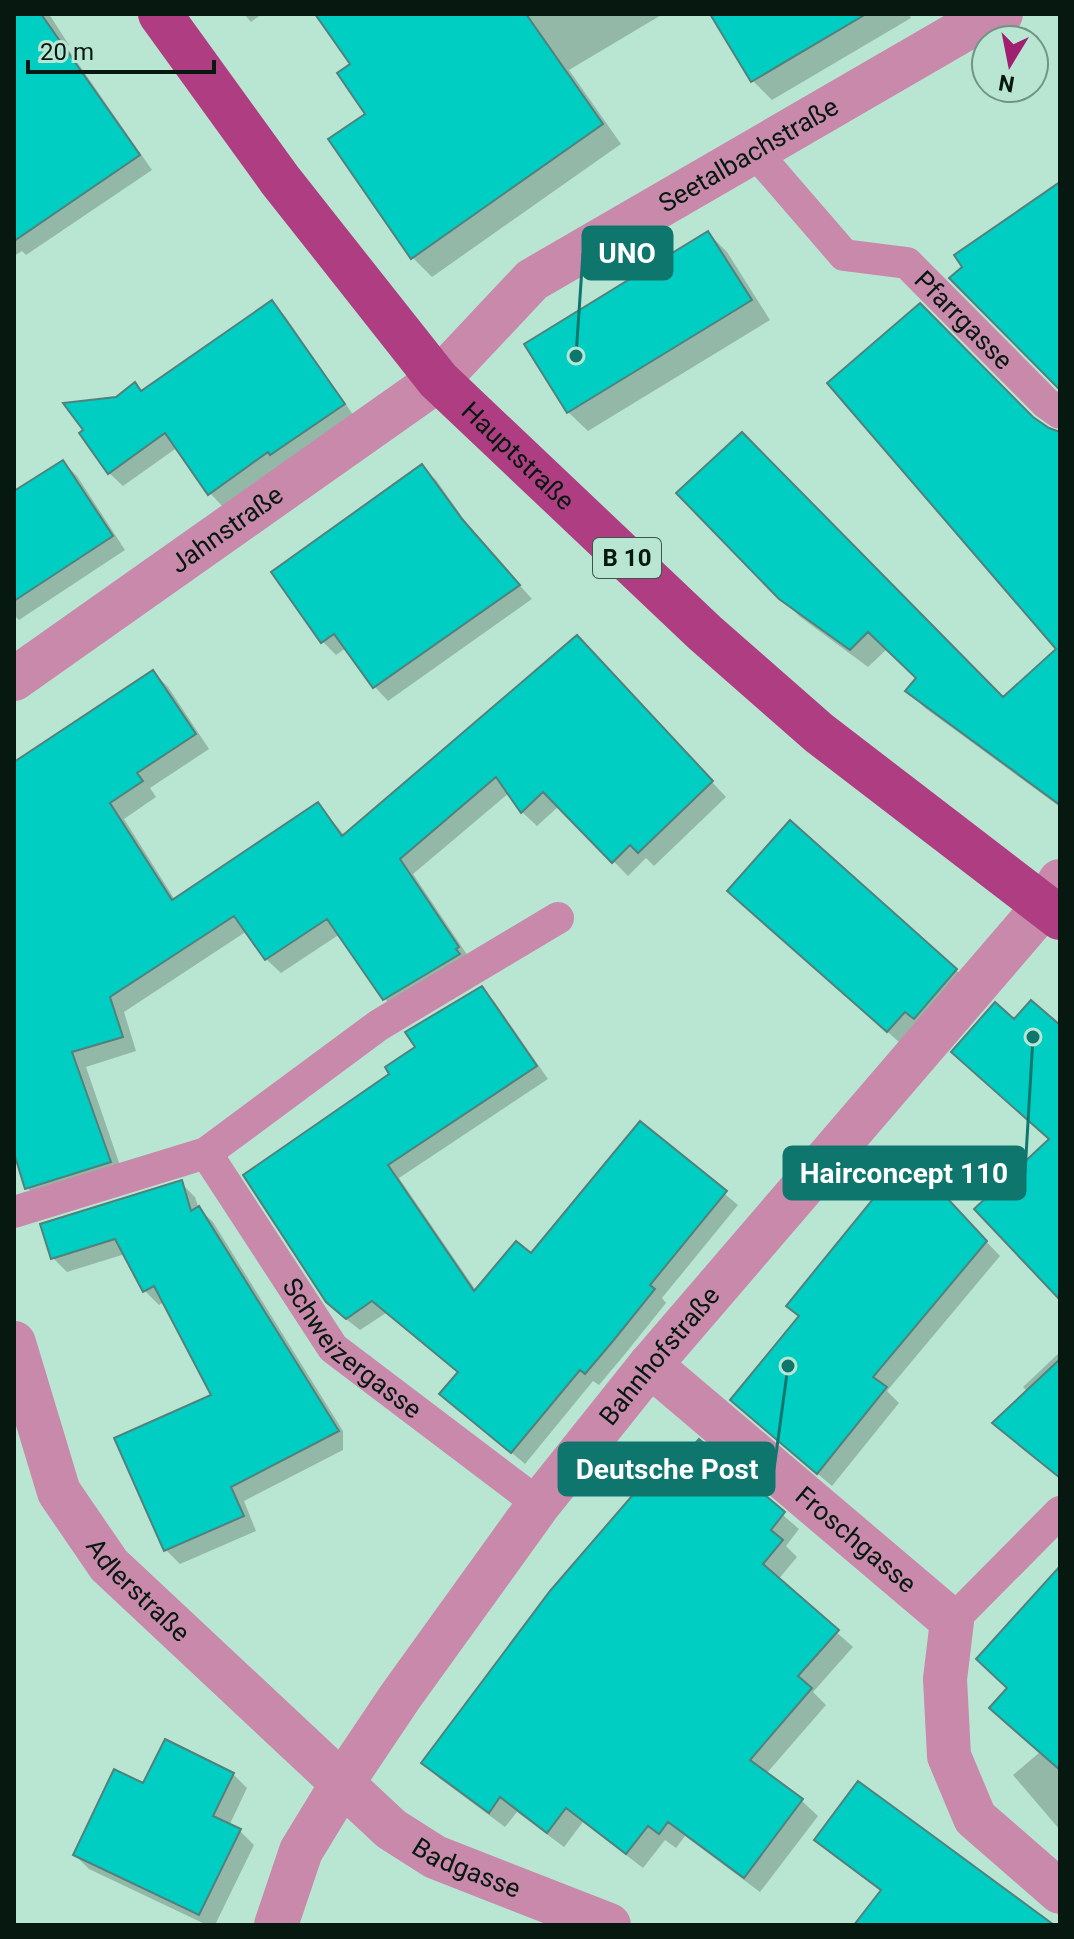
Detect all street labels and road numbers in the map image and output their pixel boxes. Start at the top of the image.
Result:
street label: Seetalbachstraße [653,91,843,218]
street label: Pfarrgasse [908,265,1019,375]
street label: Hauptstraße [456,395,581,516]
street label: Jahnstraße [164,479,289,579]
road number: B 10 [593,538,661,578]
street label: Schweizergasse [277,1272,427,1425]
street label: Bahnhofstraße [593,1280,726,1431]
street label: Froschgasse [790,1480,922,1599]
street label: Adlerstraße [80,1532,196,1648]
street label: Badgasse [407,1832,525,1904]

